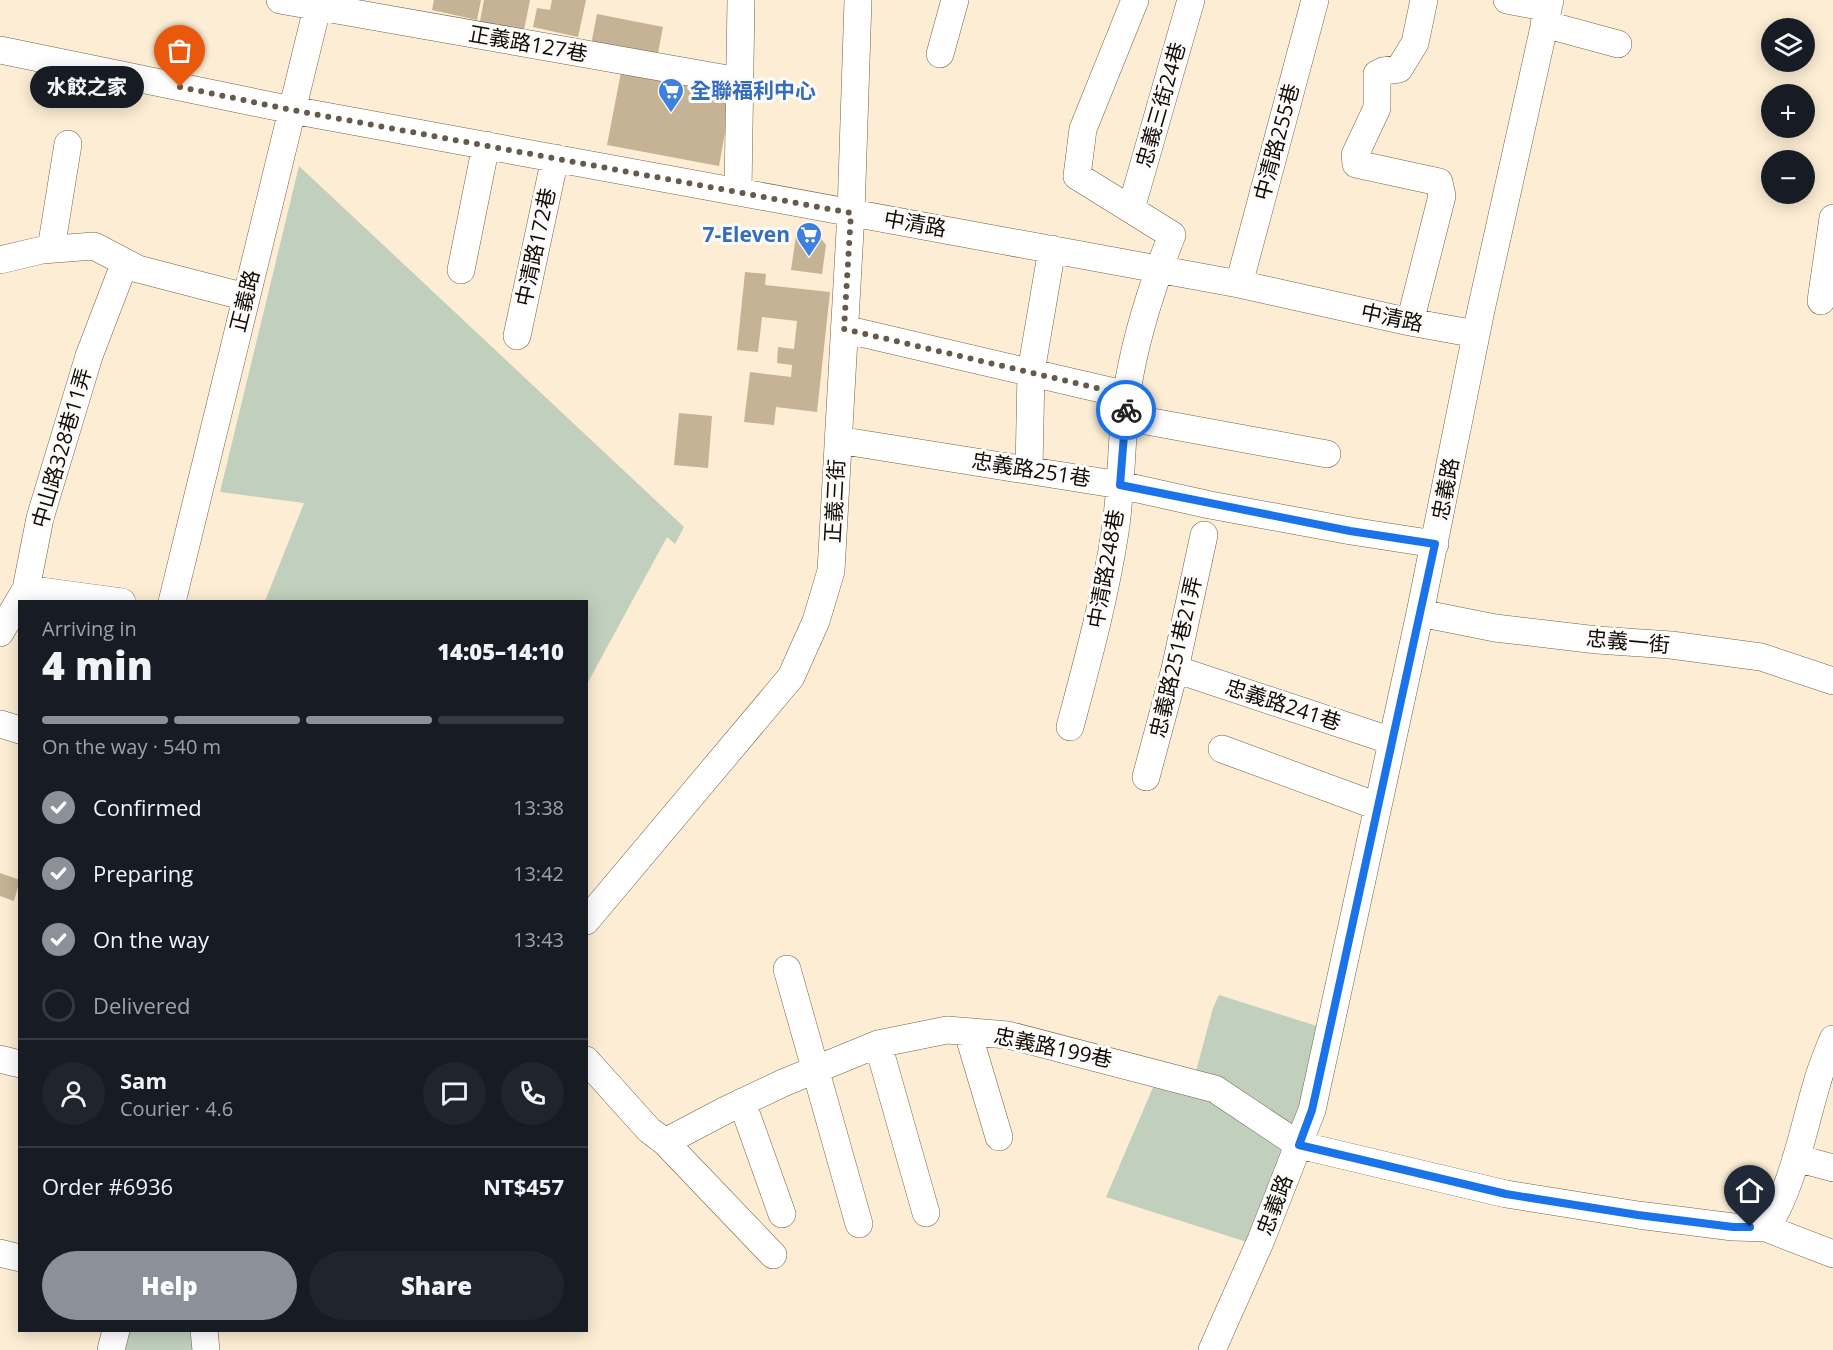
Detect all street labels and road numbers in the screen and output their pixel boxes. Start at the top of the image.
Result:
street label: 正義路127巷 [467,19,590,67]
street label: 忠義三街24巷 [1129,39,1191,171]
street label: 中清路255巷 [1247,80,1305,203]
street label: 中清路172巷 [509,185,561,308]
street label: 中清路 [882,204,949,242]
street label: 正義路 [223,267,265,335]
street label: 中清路 [1358,297,1426,337]
street label: 中山路328巷11弄 [25,365,97,531]
street label: 忠義路251巷 [970,446,1093,492]
street label: 忠義路 [1425,455,1465,522]
street label: 正義三街 [818,458,850,544]
street label: 中清路248巷 [1081,507,1129,630]
street label: 忠義路251巷21弄 [1143,573,1207,740]
street label: 忠義一街 [1585,623,1671,659]
street label: 忠義路241巷 [1222,672,1345,736]
street label: 忠義路199巷 [992,1021,1115,1073]
street label: 忠義路 [1250,1170,1298,1239]

